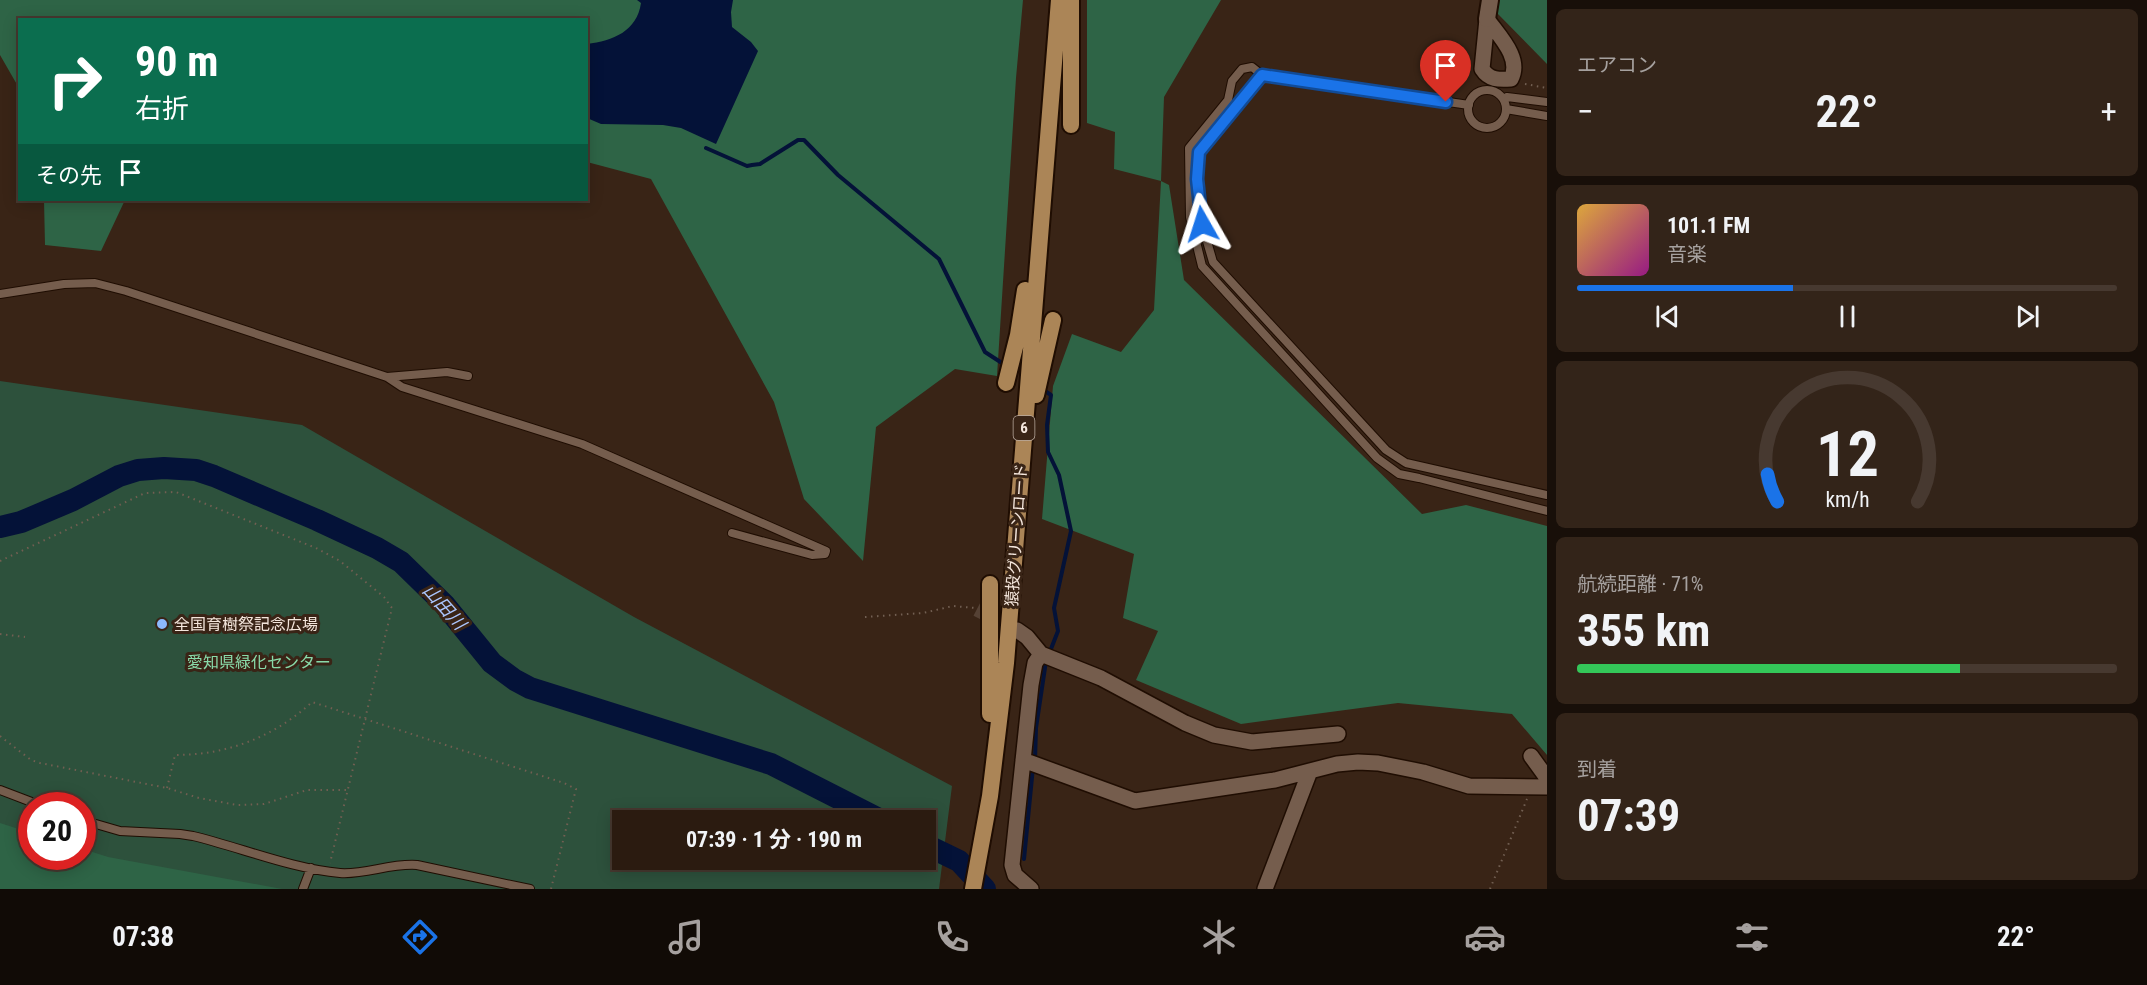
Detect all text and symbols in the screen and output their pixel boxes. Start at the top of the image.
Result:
text: 90 m [135,37,218,86]
pin [1420,40,1471,102]
icon: right [36,42,114,120]
icon: arrive [1429,49,1462,82]
text: エアコン [1577,53,1657,77]
text: 22° [1816,85,1879,138]
text: − [1577,92,1594,131]
text: + [2101,92,2117,131]
text: 右折 [135,93,189,125]
icon: arrive [114,156,147,189]
text: その先 [36,163,102,188]
position arrow [1170,192,1234,256]
text: 101.1 FM [1667,213,1750,238]
text: 音楽 [1667,242,1707,266]
icon: previous [1651,300,1684,333]
icon: pause [1831,300,1864,333]
icon: next [2011,300,2044,333]
road number: 6 [1014,416,1034,440]
text: 12 [1815,418,1879,491]
street label: 猿投グリーンロード [1002,463,1031,607]
text: km/h [1825,487,1869,512]
text: 航続距離 · 71% [1577,572,1703,596]
water label: 山田川 [419,580,472,635]
text: 355 km [1577,604,1710,657]
place label: 全国育樹祭記念広場 [174,615,318,634]
marker: 全国育樹祭記念広場 [155,617,169,631]
park label: 愛知県緑化センター [187,653,331,672]
text: 到着 [1577,757,1617,781]
text: 07:39 [1577,789,1680,842]
speed limit sign: 20 [18,792,96,870]
text: 07:39 · 1 分 · 190 m [686,827,862,852]
icon: directions [399,916,441,958]
icon: music [665,916,707,958]
icon: phone [931,916,973,958]
icon: climate [1198,916,1240,958]
icon: car [1464,916,1506,958]
icon: filters [1731,916,1773,958]
text: 07:38 [112,921,174,953]
text: 22° [1997,921,2035,953]

